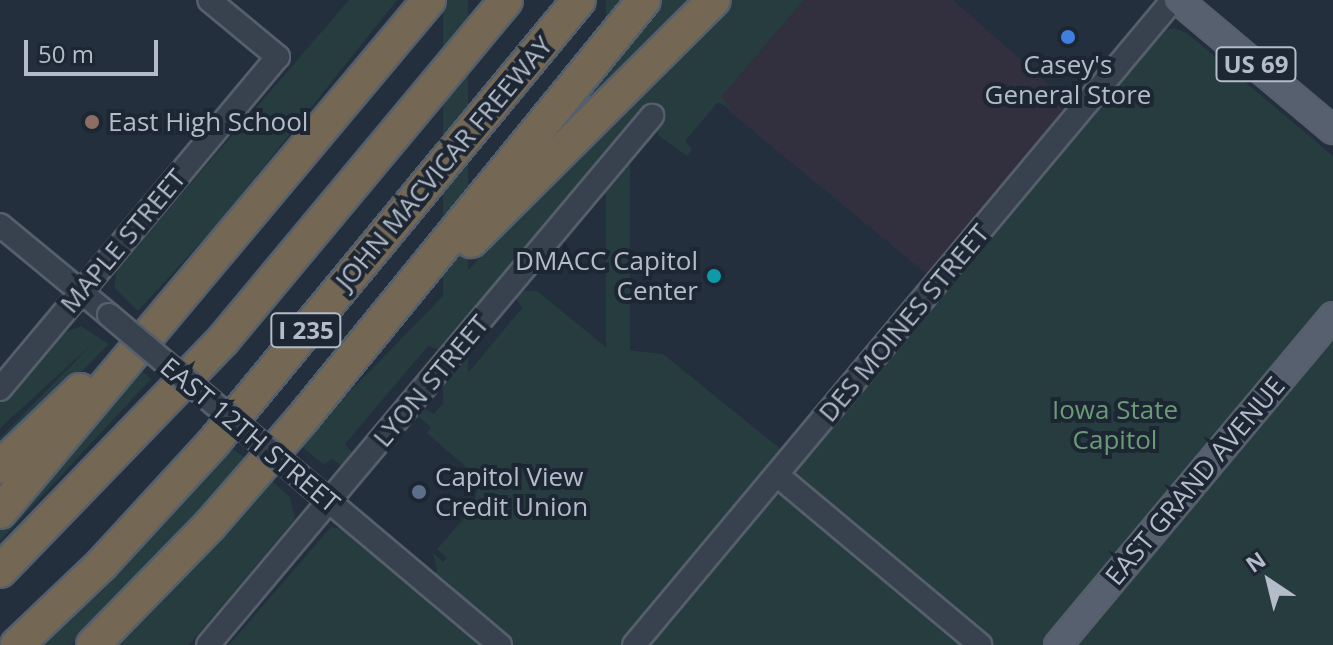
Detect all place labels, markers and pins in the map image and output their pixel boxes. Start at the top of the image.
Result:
marker: Casey's General Store [1059,28,1077,46]
place label: Casey's General Store [985,49,1151,110]
place label: East High School [108,106,308,138]
marker: East High School [83,113,101,131]
place label: DMACC Capitol Center [515,245,698,306]
marker: DMACC Capitol Center [705,267,723,285]
place label: Capitol View Credit Union [435,461,588,522]
marker: Capitol View Credit Union [410,483,428,501]

